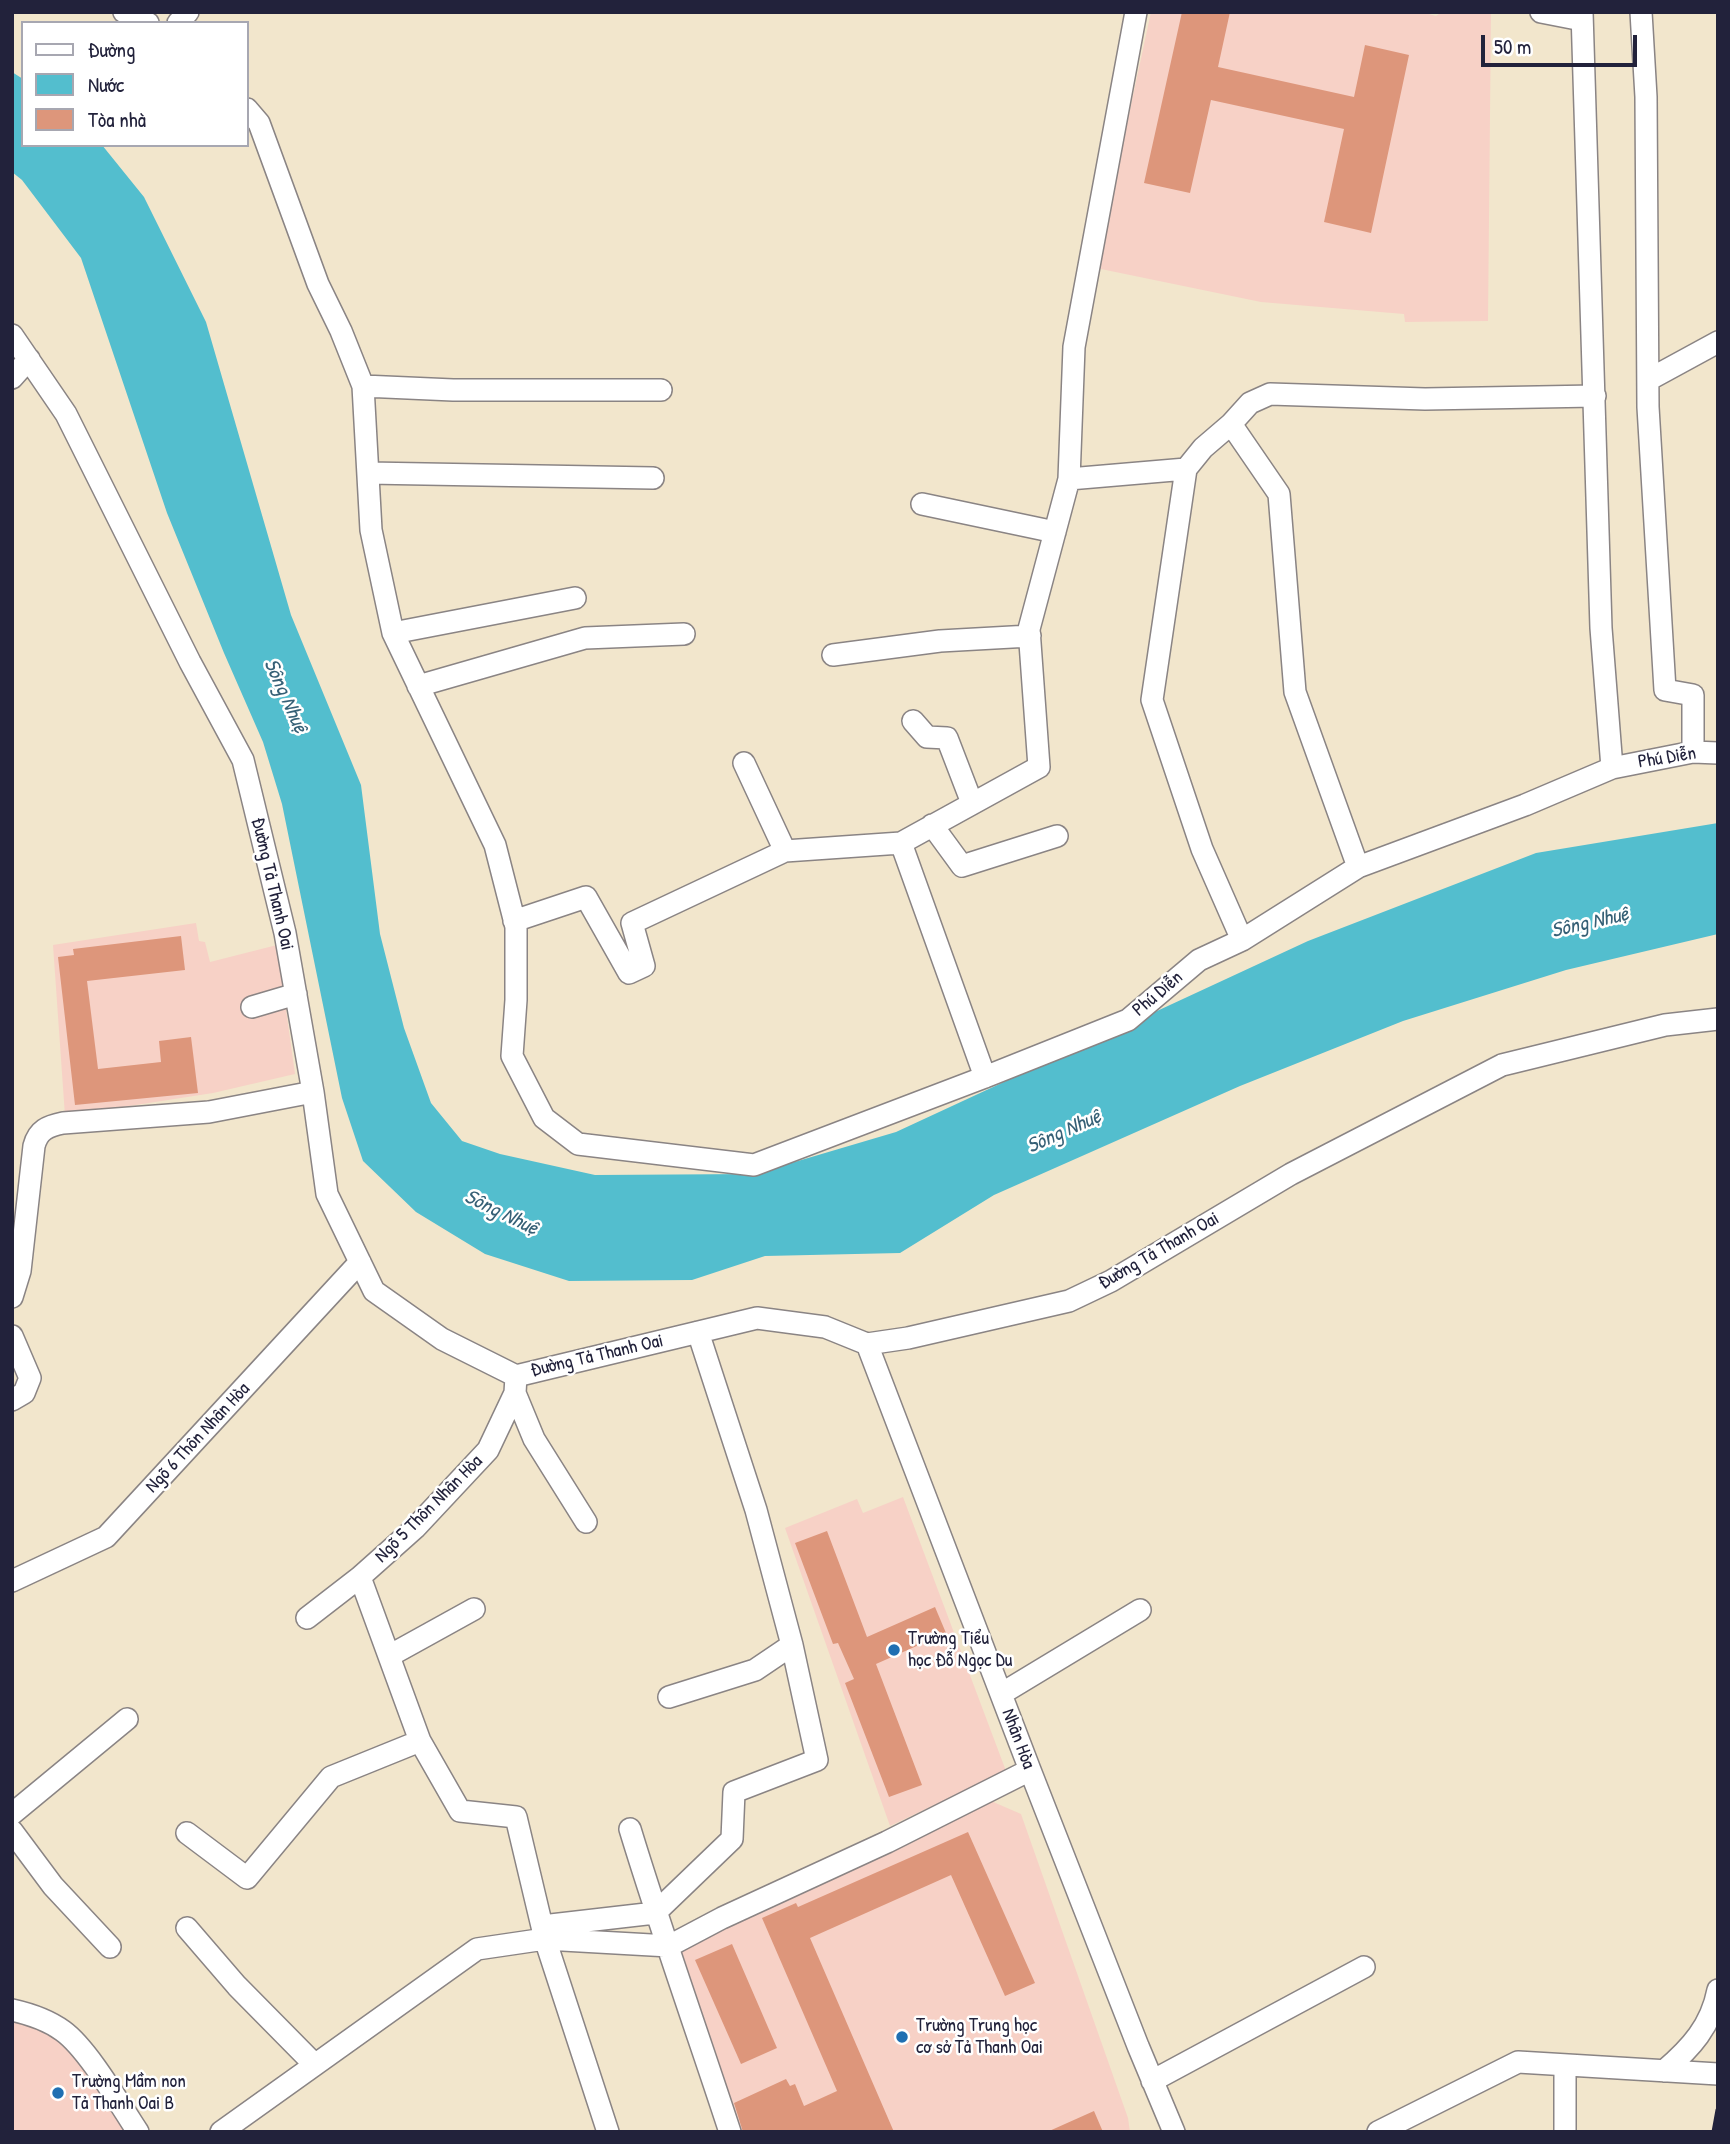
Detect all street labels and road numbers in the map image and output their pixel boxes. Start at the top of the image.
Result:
street label: Phú Diễn [1636,742,1698,774]
street label: Đường Tả Thanh Oai [246,815,298,953]
street label: Phú Diễn [1128,966,1188,1022]
street label: Đường Tả Thanh Oai [1095,1207,1223,1295]
street label: Đường Tả Thanh Oai [528,1330,666,1382]
street label: Ngõ 6 Thôn Nhân Hòa [141,1378,255,1498]
street label: Ngõ 5 Thôn Nhân Hòa [370,1450,488,1568]
street label: Nhân Hòa [996,1706,1040,1772]

